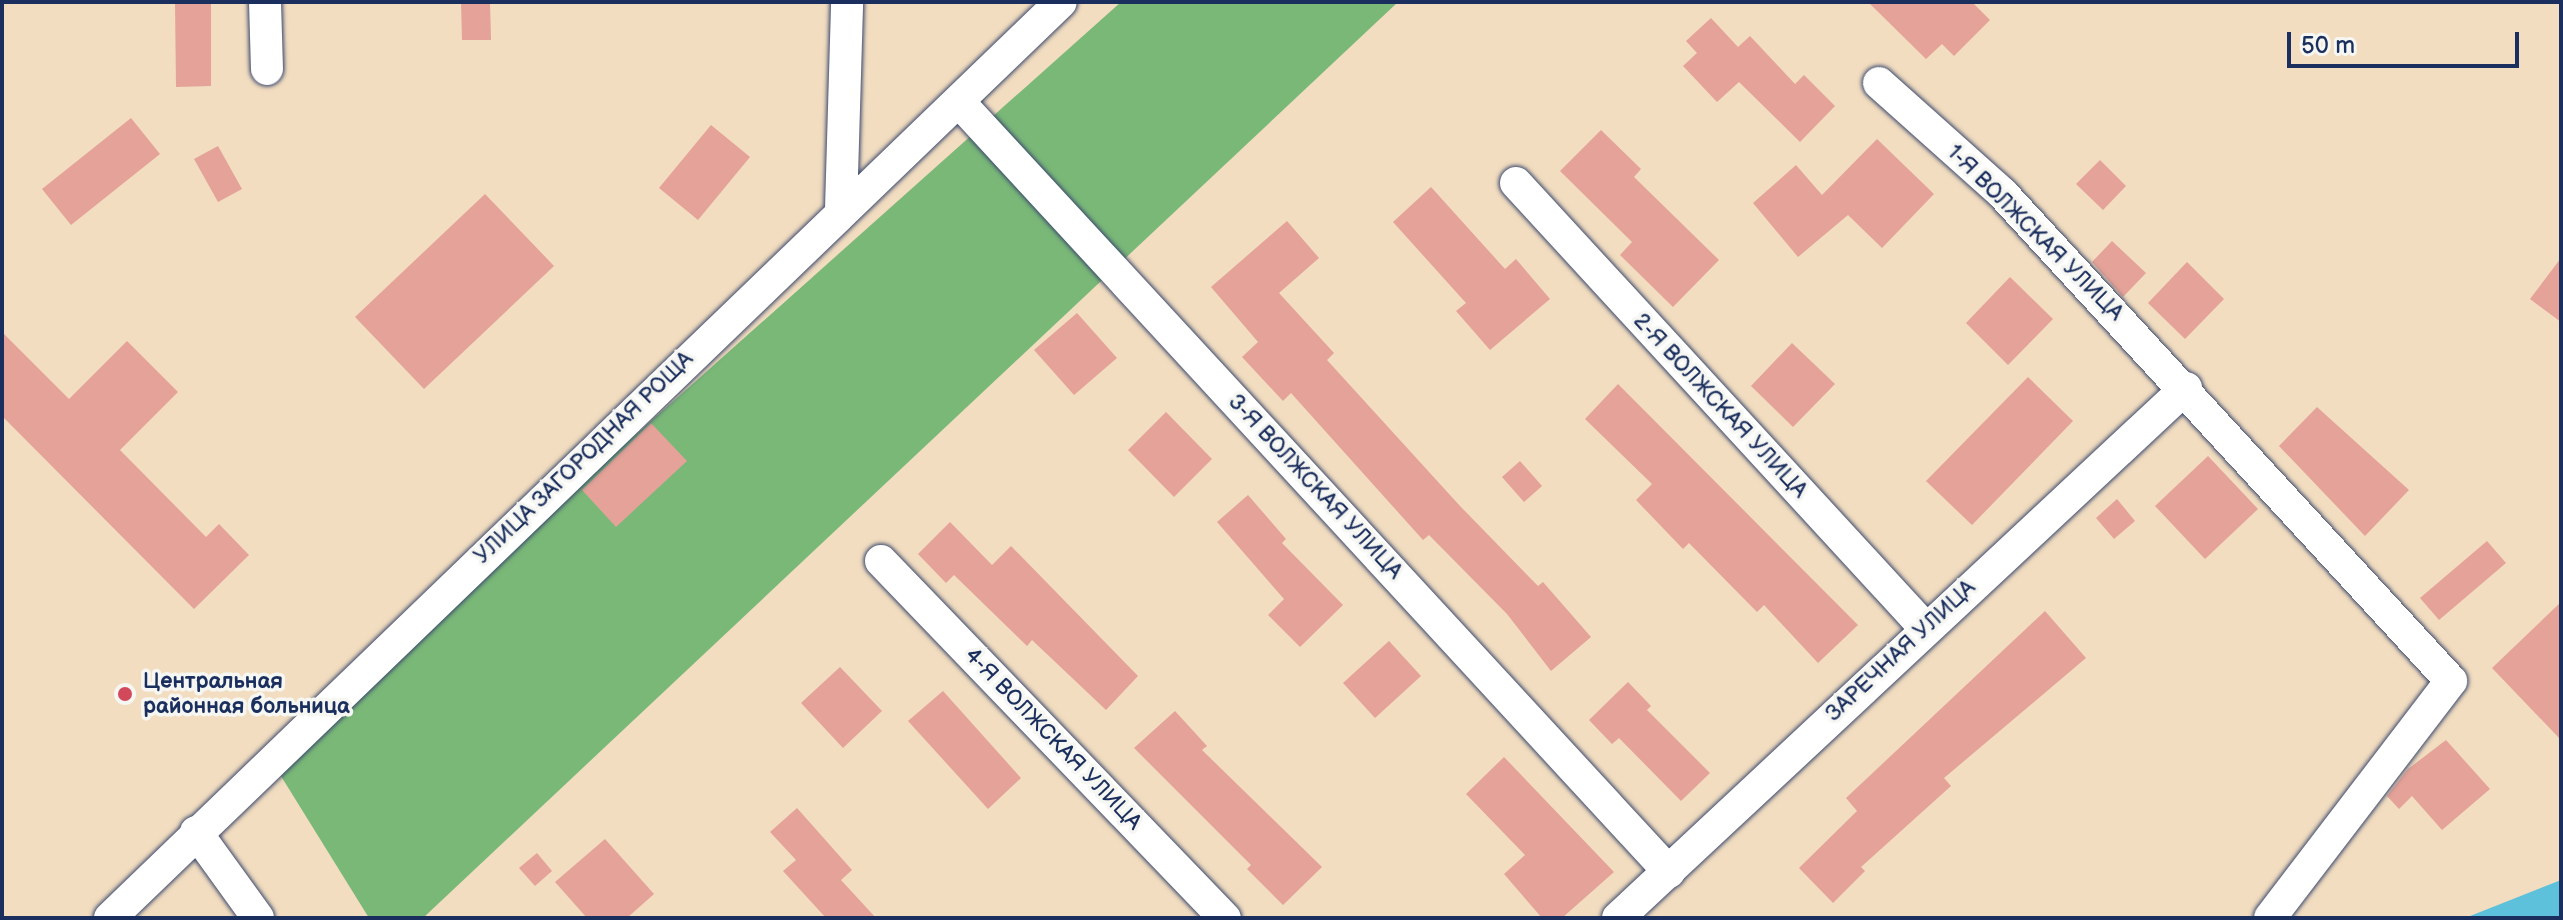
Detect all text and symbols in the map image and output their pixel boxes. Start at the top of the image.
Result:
scale bar [2291,16,2523,66]
text: 50 m [2301,31,2355,60]
street label: 1-Я ВОЛЖСКАЯ УЛИЦА [1941,139,2129,327]
street label: 2-Я ВОЛЖСКАЯ УЛИЦА [1628,308,1812,504]
street label: УЛИЦА ЗАГОРОДНАЯ РОЩА [469,346,699,570]
street label: 3-Я ВОЛЖСКАЯ УЛИЦА [1222,389,1408,585]
street label: ЗАРЕЧНАЯ УЛИЦА [1821,575,1981,727]
street label: 4-Я ВОЛЖСКАЯ УЛИЦА [959,642,1147,836]
place label: Центральная районная больница [143,668,350,720]
marker: Центральная районная больница [114,683,136,705]

